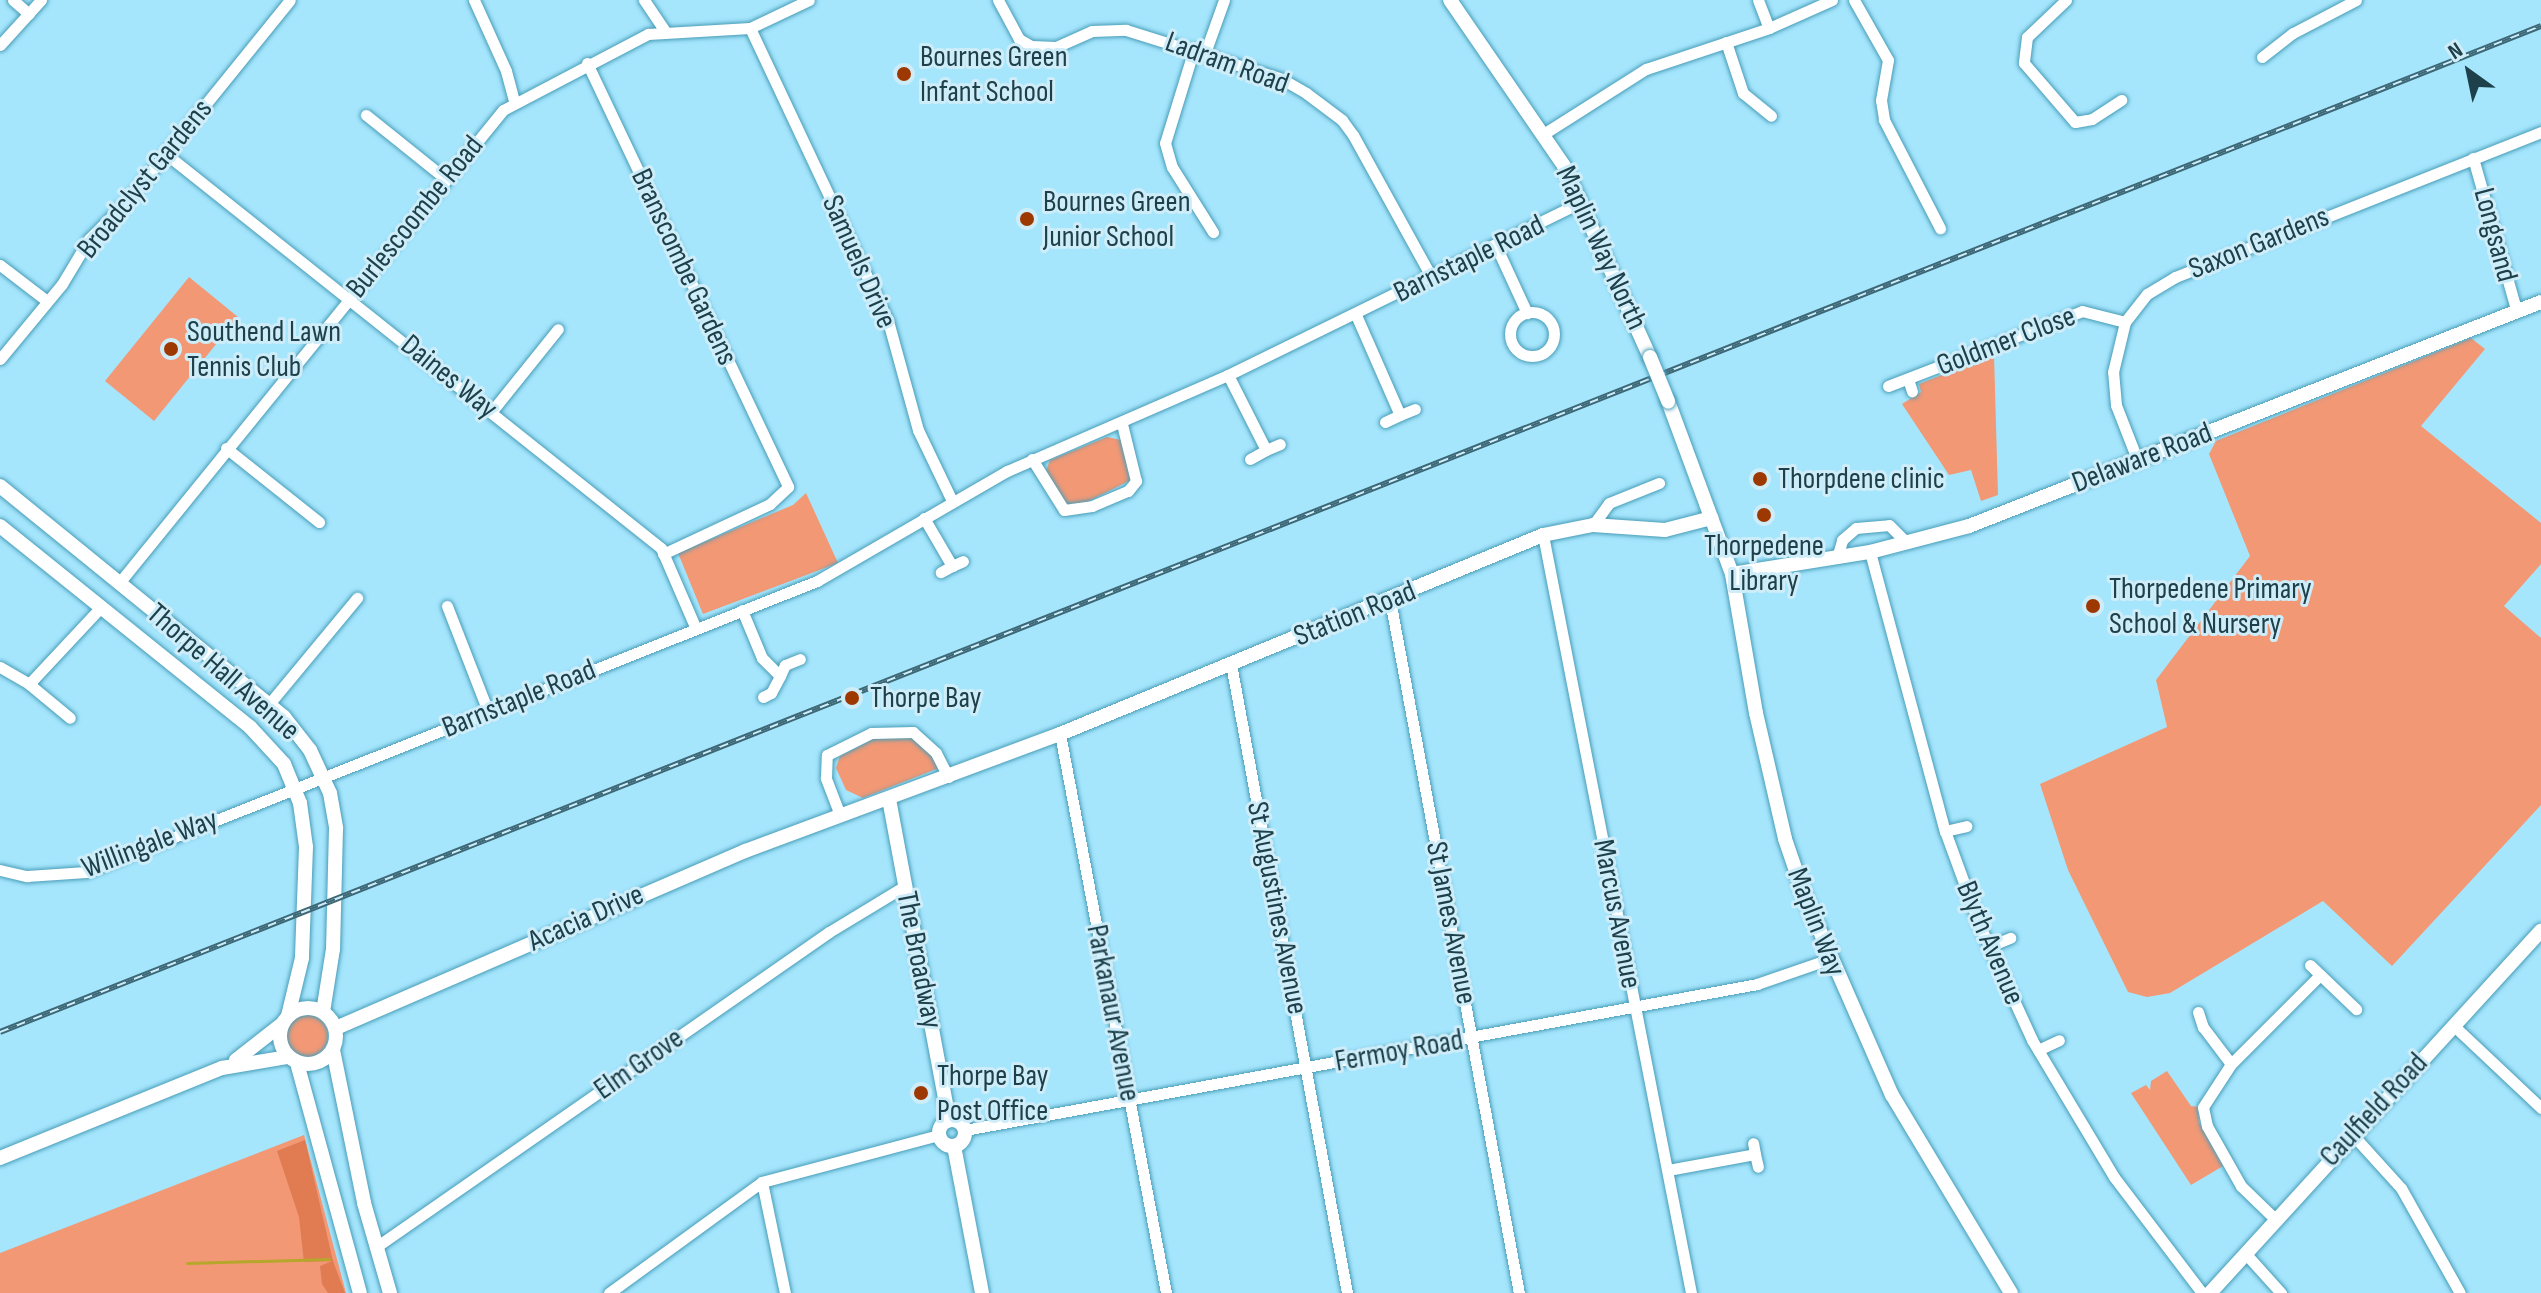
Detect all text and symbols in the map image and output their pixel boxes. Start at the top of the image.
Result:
street label: Ladram Road [1160,24,1294,102]
north arrow [2429,32,2509,112]
text: N [2443,37,2468,66]
place label: Bournes Green Infant School [920,39,1068,110]
marker: Bournes Green Infant School [895,65,913,83]
street label: Broadclyst Gardens [70,92,220,266]
street label: Burlescoombe Road [339,129,491,305]
street label: Maplin Way North [1547,160,1655,336]
street label: Branscombe Gardens [623,163,745,371]
place label: Bournes Green Junior School [1043,184,1191,254]
street label: Longsand [2465,184,2525,286]
street label: Samuels Drive [814,190,904,334]
street label: Saxon Gardens [2184,199,2334,287]
street label: Barnstaple Road [1388,207,1550,311]
marker: Bournes Green Junior School [1018,210,1036,228]
street label: Goldmer Close [1932,298,2080,384]
place label: Southend Lawn Tennis Club [187,314,341,384]
street label: Daines Way [393,327,505,427]
marker: Southend Lawn Tennis Club [162,340,180,358]
street label: Delaware Road [2067,415,2217,501]
place label: Thorpdene clinic [1778,461,1945,497]
marker: Thorpdene clinic [1749,468,1771,490]
marker: Thorpedene Library [1755,506,1773,524]
place label: Thorpedene Library [1704,528,1824,598]
place label: Thorpedene Primary School & Nursery [2109,571,2312,642]
street label: Station Road [1289,573,1421,655]
street label: Thorpe Hall Avenue [139,596,307,748]
marker: Thorpedene Primary School & Nursery [2084,597,2102,615]
street label: Barnstaple Road [437,652,601,746]
place label: Thorpe Bay [870,680,981,716]
marker: Thorpe Bay [841,687,863,709]
street label: St Augustines Avenue [1239,799,1315,1017]
street label: Willingale Way [77,802,223,886]
street label: Marcus Avenue [1585,836,1649,992]
street label: St James Avenue [1418,839,1484,1007]
street label: Maplin Way [1779,863,1853,981]
street label: Blyth Avenue [1948,876,2032,1010]
street label: Acacia Drive [523,877,649,959]
street label: The Broadway [888,888,950,1032]
street label: Parkanaur Avenue [1078,922,1148,1104]
street label: Elm Grove [587,1020,691,1108]
street label: Fermoy Road [1332,1022,1466,1080]
street label: Caulfield Road [2313,1046,2435,1174]
place label: Thorpe Bay Post Office [937,1058,1048,1128]
marker: Thorpe Bay Post Office [912,1084,930,1102]

